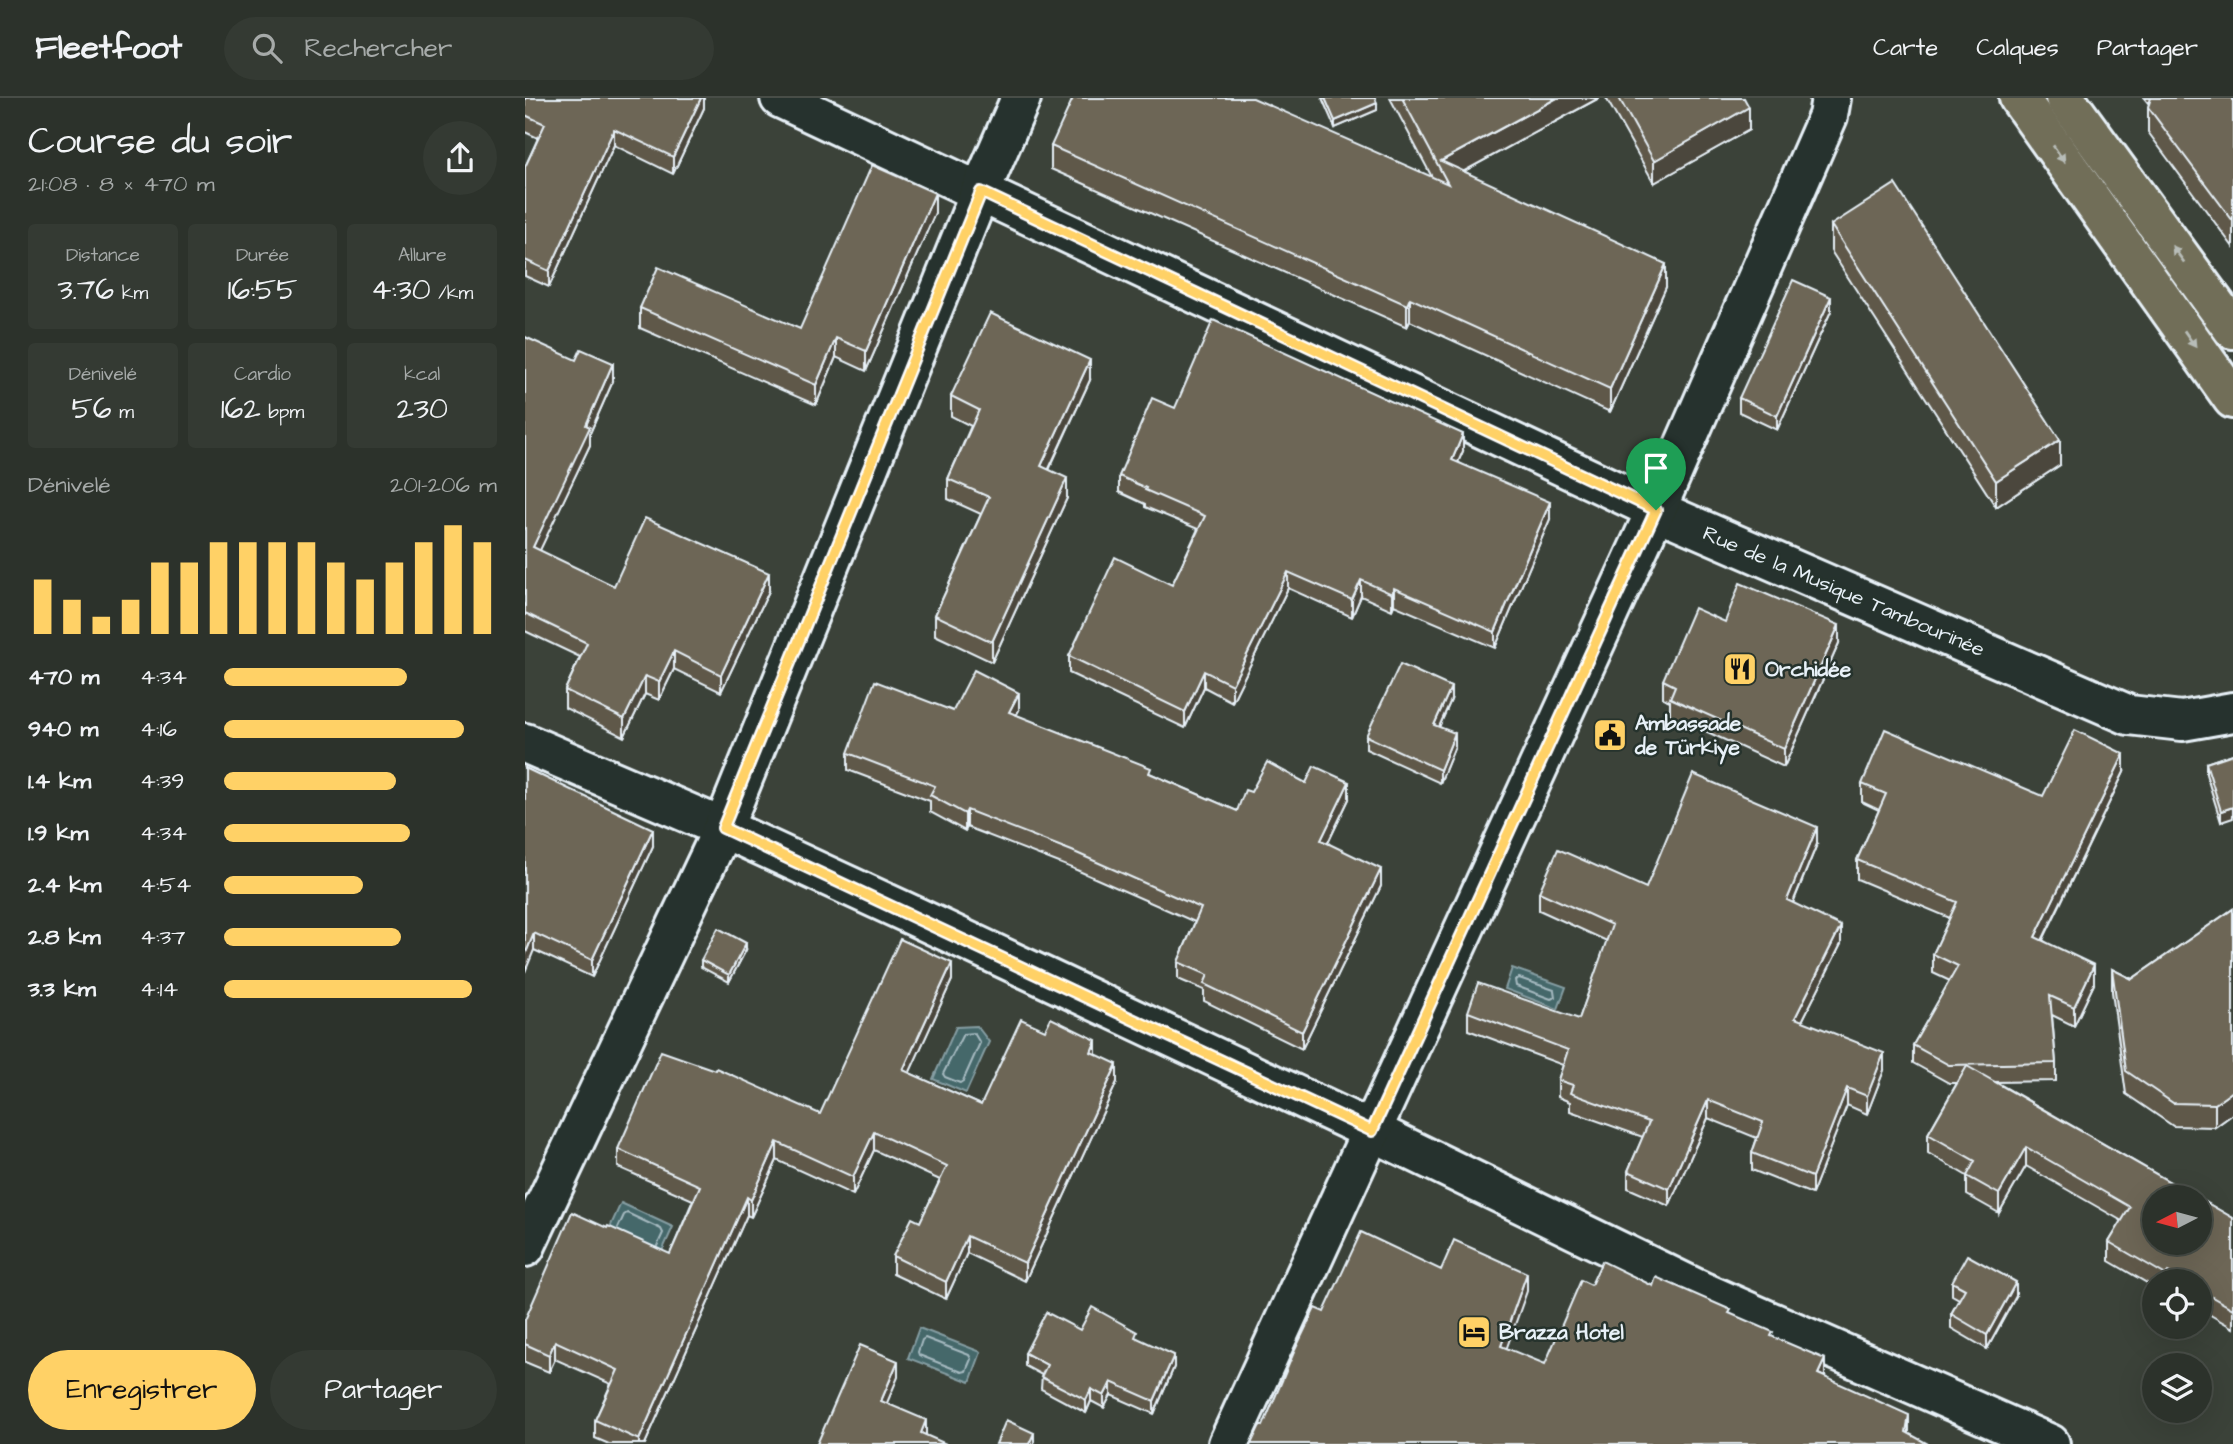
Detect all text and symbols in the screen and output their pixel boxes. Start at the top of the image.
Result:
search box [224,17,714,80]
text: Fleetfoot [35,25,182,71]
icon: search [248,29,286,67]
text: Rechercher [304,30,452,66]
text: Carte [1873,31,1938,65]
text: Calques [1976,31,2059,65]
text: Partager [2097,31,2198,65]
text: Course du soir [28,116,293,168]
button: share [423,121,497,195]
one-way arrow [2051,145,2065,163]
text: 21:08 · 8 × 470 m [28,168,215,200]
text: Distance [66,242,140,269]
text: Durée [236,242,289,269]
text: Allure [398,242,446,269]
one-way arrow [2172,245,2186,263]
text: 3.76 [57,269,114,311]
text: 16:55 [227,269,298,311]
text: 4:30 [371,269,431,311]
text: km [114,280,148,307]
text: /km [431,280,473,307]
one-way arrow [2183,330,2197,348]
text: Dénivelé [69,361,137,388]
text: Cardio [234,361,291,388]
text: kcal [404,361,440,388]
text: 56 [72,388,112,430]
text: 162 [221,388,261,430]
text: 230 [396,388,448,430]
text: m [112,399,134,426]
text: bpm [261,399,304,426]
pin [1626,438,1686,510]
icon: arrive [1637,449,1675,487]
text: Dénivelé [28,469,111,501]
text: 201–206 m [390,469,497,501]
street label: Rue de la Musique Tambourinée [1698,519,1989,664]
restaurant icon: Orchidée [1721,650,1759,688]
place label: Orchidée [1765,655,1852,684]
text: 470 m [28,661,99,693]
text: 4:34 [140,661,187,693]
place label: Ambassade de Türkiye [1634,709,1742,765]
text: 940 m [28,713,98,745]
text: 4:16 [140,713,177,745]
public building icon: Ambassade de Türkiye [1591,716,1629,754]
text: 1.4 km [28,765,91,797]
text: 4:39 [140,765,184,797]
text: 1.9 km [28,817,89,849]
text: 4:34 [140,817,187,849]
text: 2.4 km [28,869,101,901]
text: 4:54 [140,869,191,901]
text: 2.8 km [28,921,101,953]
text: 4:37 [140,921,185,953]
text: 3.3 km [28,973,96,1005]
text: 4:14 [140,973,178,1005]
north arrow [2142,1185,2212,1255]
map controls [2142,1185,2212,1423]
button: locate [2142,1269,2212,1339]
hotel icon: Brazza Hotel [1455,1313,1493,1351]
place label: Brazza Hotel [1499,1318,1624,1347]
button: Enregistrer [28,1350,256,1430]
button: Partager [270,1350,497,1430]
button: layers [2142,1353,2212,1423]

